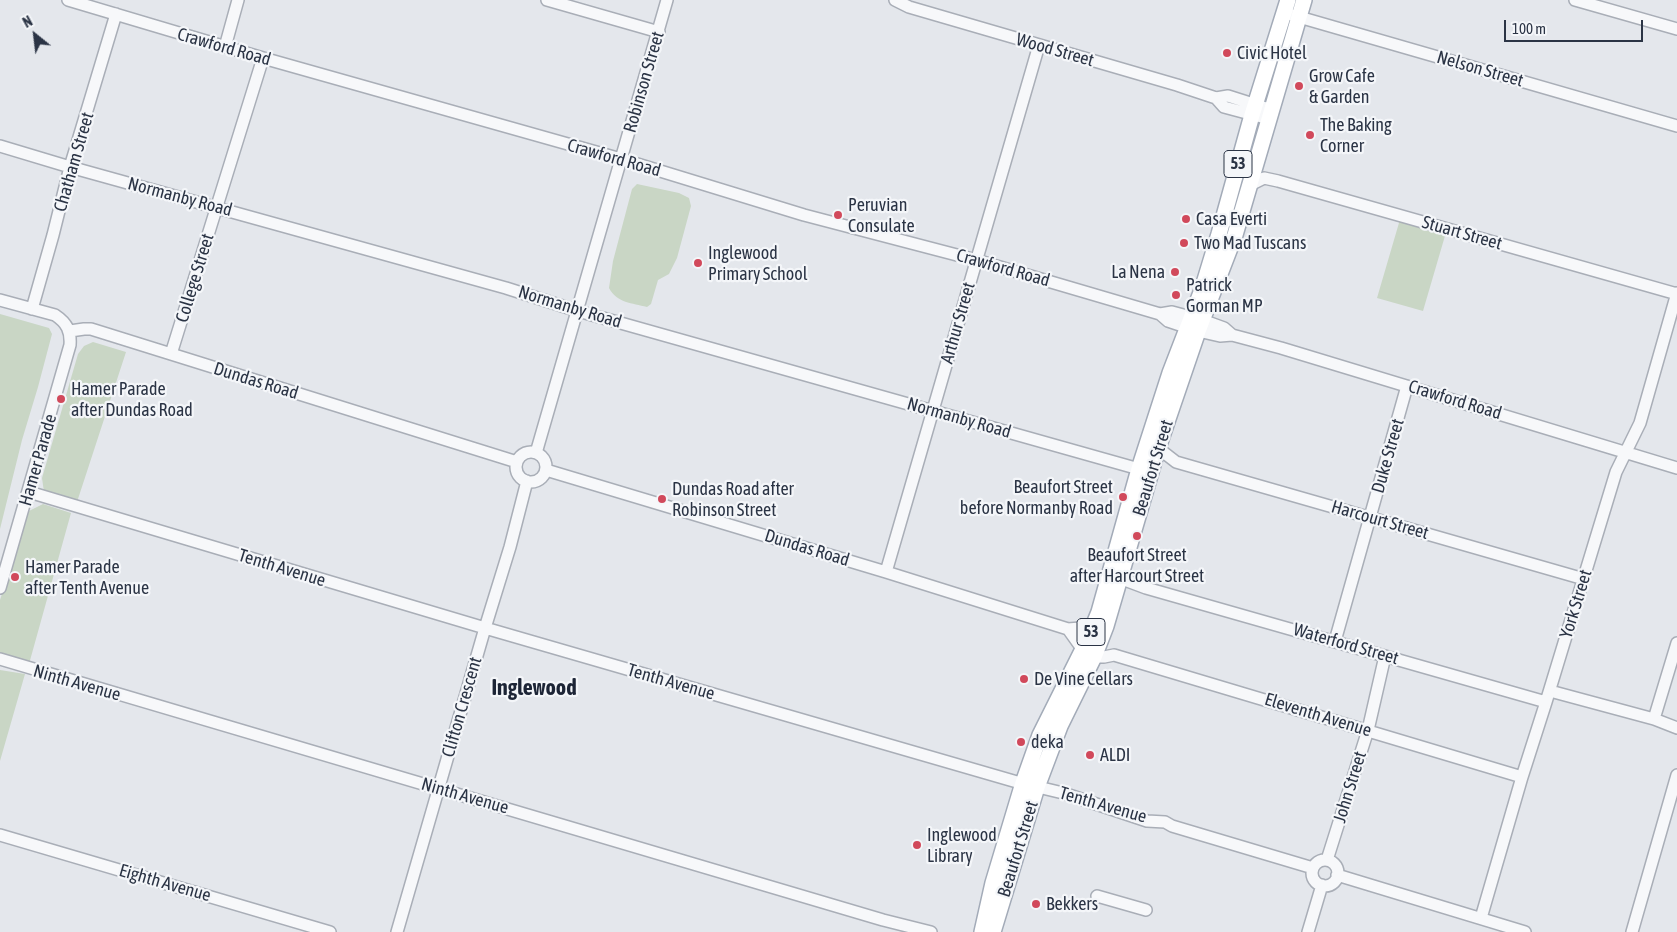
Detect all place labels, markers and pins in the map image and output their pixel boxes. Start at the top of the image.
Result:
place label: Civic Hotel [1237,42,1307,64]
marker: Civic Hotel [1221,47,1233,59]
place label: Grow Cafe & Garden [1309,65,1375,108]
marker: Grow Cafe & Garden [1293,80,1305,92]
place label: The Baking Corner [1320,114,1392,156]
marker: The Baking Corner [1304,129,1316,141]
place label: Peruvian Consulate [848,194,915,236]
place label: Casa Everti [1196,208,1267,230]
marker: Peruvian Consulate [832,209,844,221]
marker: Casa Everti [1180,213,1192,225]
place label: Two Mad Tuscans [1194,232,1306,254]
marker: Two Mad Tuscans [1178,237,1190,249]
place label: Inglewood Primary School [708,242,807,284]
marker: Inglewood Primary School [692,257,704,269]
place label: La Nena [1111,261,1165,283]
marker: La Nena [1169,266,1181,278]
place label: Patrick Gorman MP [1186,274,1263,316]
marker: Patrick Gorman MP [1170,289,1182,301]
place label: Hamer Parade after Dundas Road [71,378,193,420]
marker: Hamer Parade after Dundas Road [55,393,67,405]
place label: Beaufort Street before Normanby Road [960,476,1113,518]
place label: Dundas Road after Robinson Street [672,478,794,520]
marker: Beaufort Street before Normanby Road [1117,491,1129,503]
marker: Dundas Road after Robinson Street [656,493,668,505]
marker: Beaufort Street after Harcourt Street [1131,530,1143,542]
place label: Beaufort Street after Harcourt Street [1070,544,1204,586]
place label: Hamer Parade after Tenth Avenue [25,556,149,598]
marker: Hamer Parade after Tenth Avenue [9,571,21,583]
place label: De Vine Cellars [1034,668,1133,690]
marker: De Vine Cellars [1018,673,1030,685]
place label: deka [1031,731,1064,753]
marker: deka [1015,736,1027,748]
place label: ALDI [1100,744,1130,766]
marker: ALDI [1084,749,1096,761]
place label: Inglewood Library [927,824,997,866]
marker: Inglewood Library [911,839,923,851]
place label: Bekkers [1046,893,1098,915]
marker: Bekkers [1030,898,1042,910]

